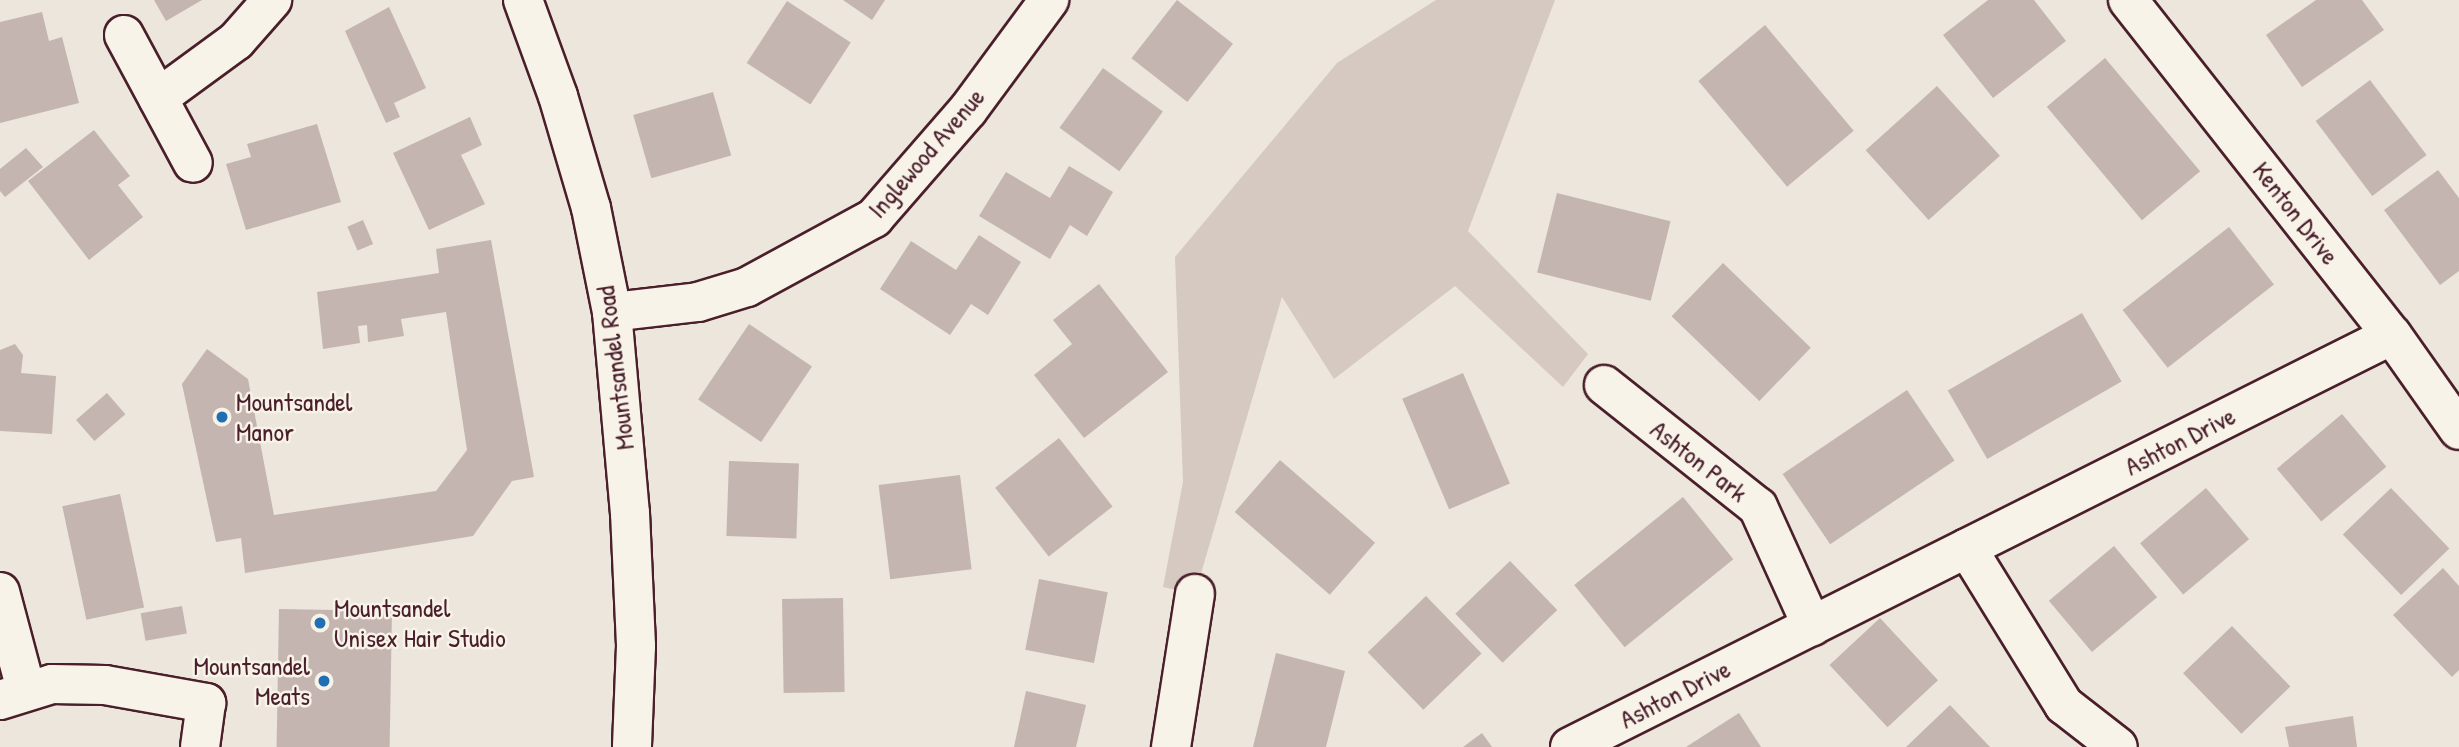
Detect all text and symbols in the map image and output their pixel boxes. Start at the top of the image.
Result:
street label: Inglewood Avenue [861,82,991,224]
street label: Kenton Drive [2246,155,2346,271]
street label: Mountsandel Road [589,284,641,452]
place label: Mountsandel Manor [236,386,352,448]
street label: Ashton Drive [2120,400,2240,482]
marker: Mountsandel Manor [214,409,230,425]
street label: Ashton Park [1644,414,1754,508]
place label: Mountsandel Unisex Hair Studio [334,592,506,654]
marker: Mountsandel Unisex Hair Studio [312,615,328,631]
place label: Mountsandel Meats [194,650,310,712]
street label: Ashton Drive [1615,653,1735,735]
marker: Mountsandel Meats [316,673,332,689]

